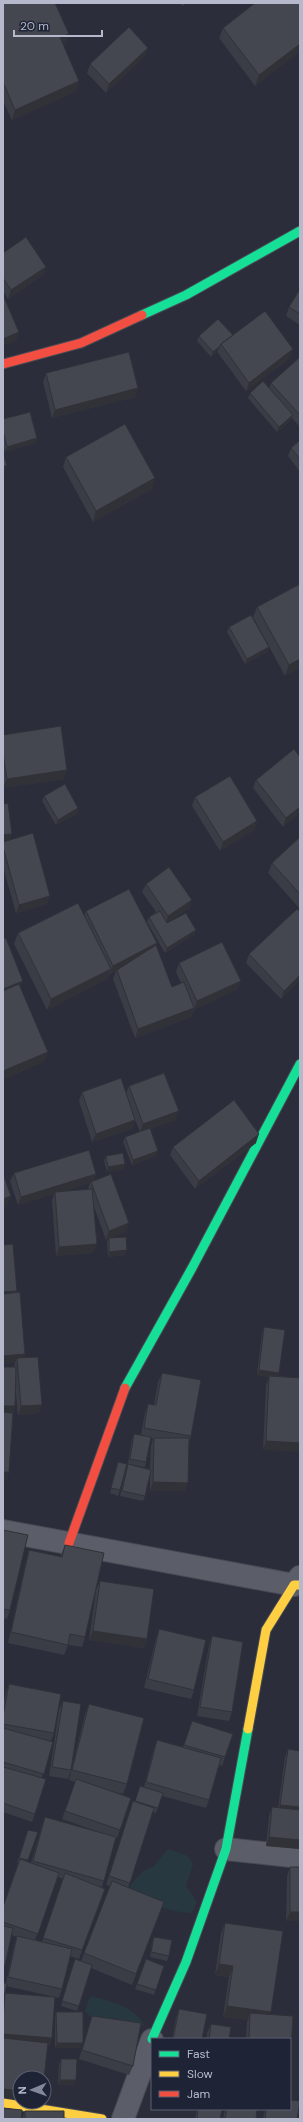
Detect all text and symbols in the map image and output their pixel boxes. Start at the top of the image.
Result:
scale bar [14,12,102,38]
text: 20 m [20,18,49,34]
legend [151,2038,291,2110]
text: Fast [187,2046,210,2062]
text: Slow [187,2066,213,2082]
north arrow [12,2070,52,2110]
text: N [15,2086,29,2095]
text: Jam [187,2086,210,2102]

